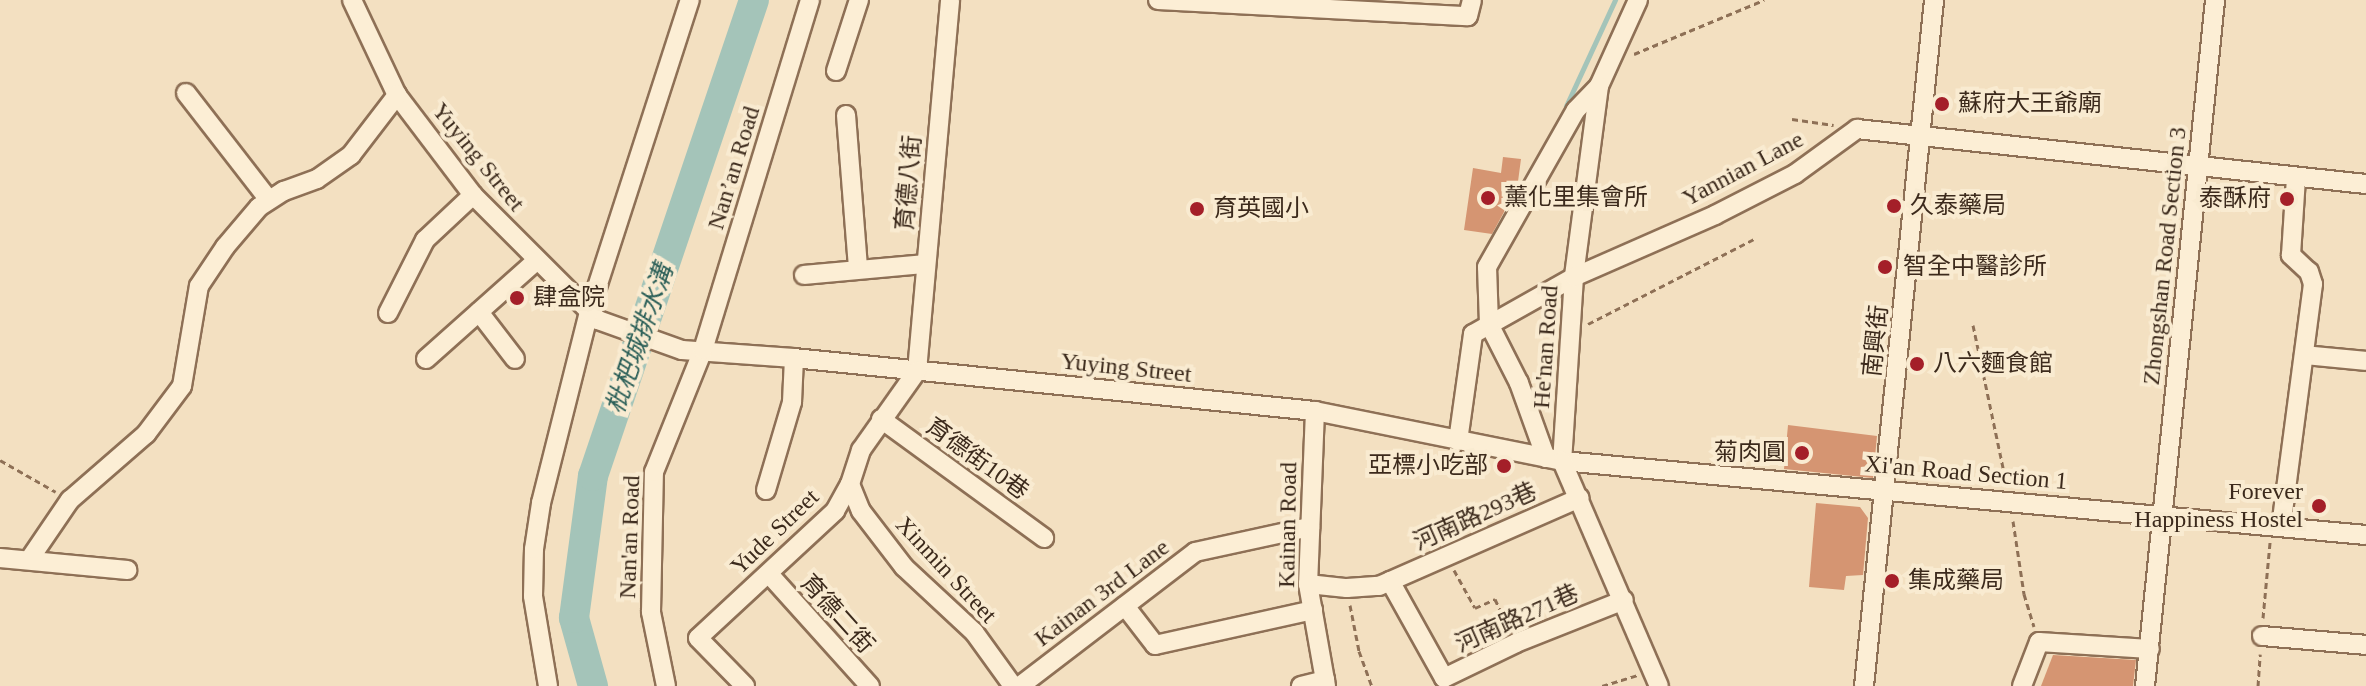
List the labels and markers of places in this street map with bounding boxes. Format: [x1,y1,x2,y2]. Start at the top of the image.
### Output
place label: 蘇府大王爺廟 [1958,90,2102,118]
marker: 蘇府大王爺廟 [1933,95,1951,113]
place label: 薰化里集會所 [1504,184,1648,212]
place label: 泰酥府 [2199,185,2271,213]
marker: 薰化里集會所 [1479,189,1497,207]
marker: 泰酥府 [2278,190,2296,208]
place label: 久泰藥局 [1910,192,2006,220]
place label: 育英國小 [1213,195,1309,223]
marker: 久泰藥局 [1885,197,1903,215]
marker: 育英國小 [1188,200,1206,218]
place label: 智全中醫診所 [1903,253,2047,281]
marker: 智全中醫診所 [1874,256,1896,278]
place label: 肆盒院 [533,284,605,312]
marker: 肆盒院 [508,289,526,307]
place label: 八六麵食館 [1933,350,2053,378]
marker: 八六麵食館 [1908,355,1926,373]
place label: 菊肉圓 [1714,439,1786,467]
marker: 菊肉圓 [1793,444,1811,462]
place label: 亞標小吃部 [1368,452,1488,480]
marker: 亞標小吃部 [1495,457,1513,475]
place label: Forever Happiness Hostel [2134,478,2303,534]
marker: Forever Happiness Hostel [2310,497,2328,515]
place label: 集成藥局 [1908,567,2004,595]
marker: 集成藥局 [1883,572,1901,590]

